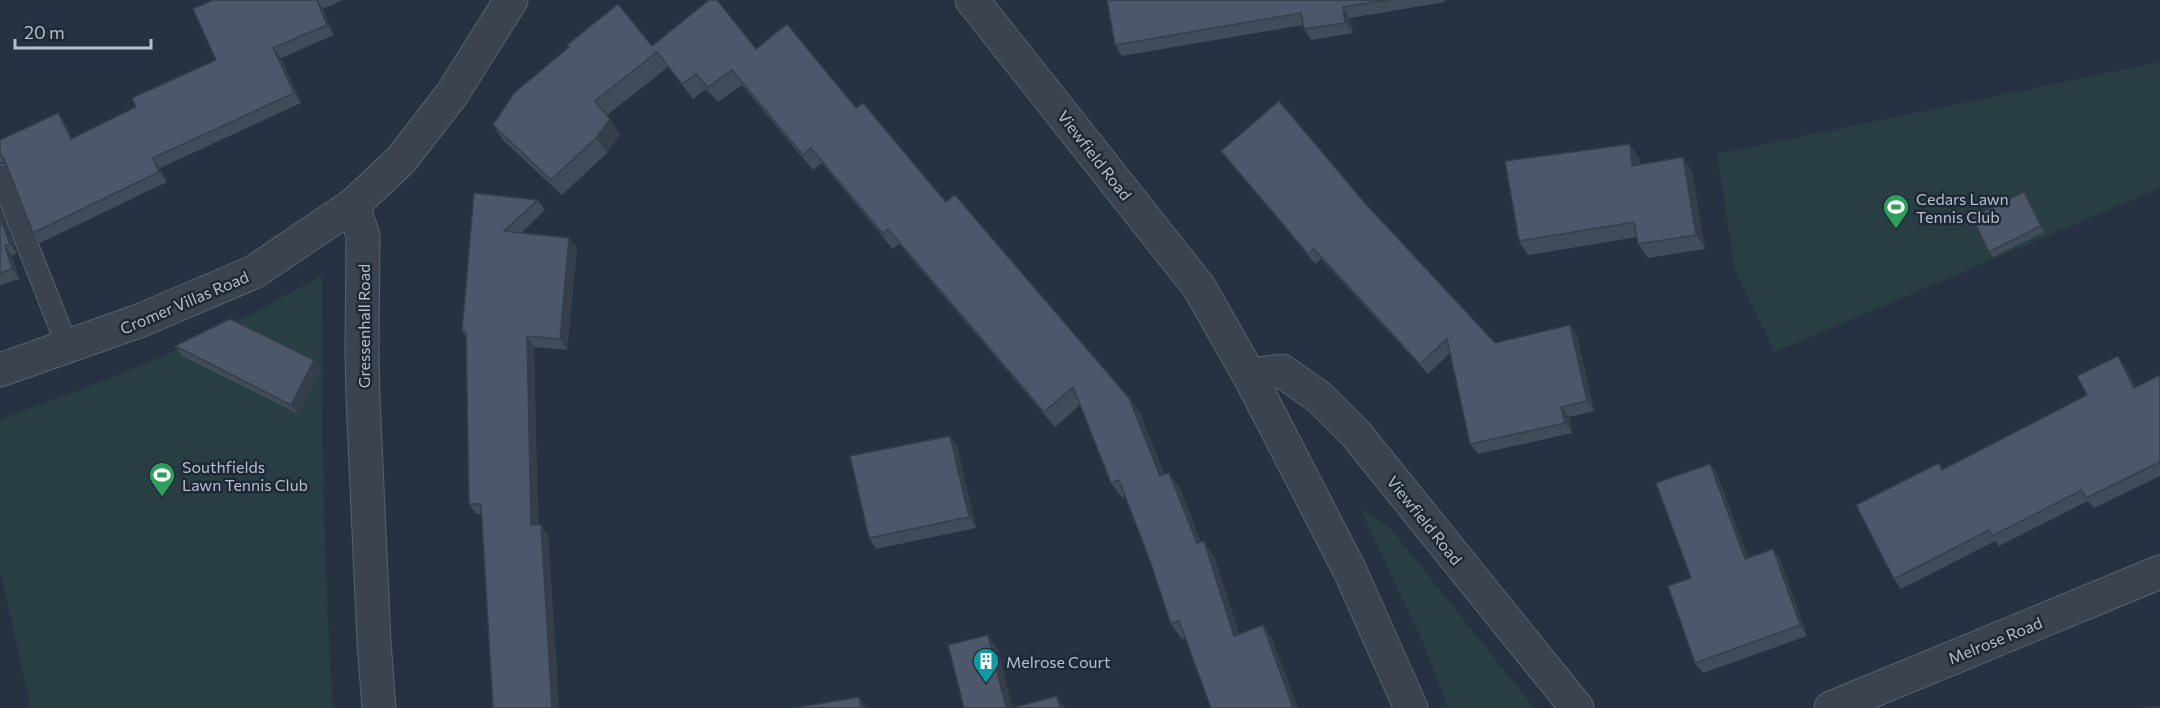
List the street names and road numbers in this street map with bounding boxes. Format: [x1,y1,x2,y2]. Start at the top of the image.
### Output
street label: Viewfield Road [1054,106,1136,204]
street label: Gressenhall Road [354,264,373,388]
street label: Cromer Villas Road [117,266,251,338]
street label: Viewfield Road [1383,472,1467,568]
street label: Melrose Road [1945,613,2045,667]

